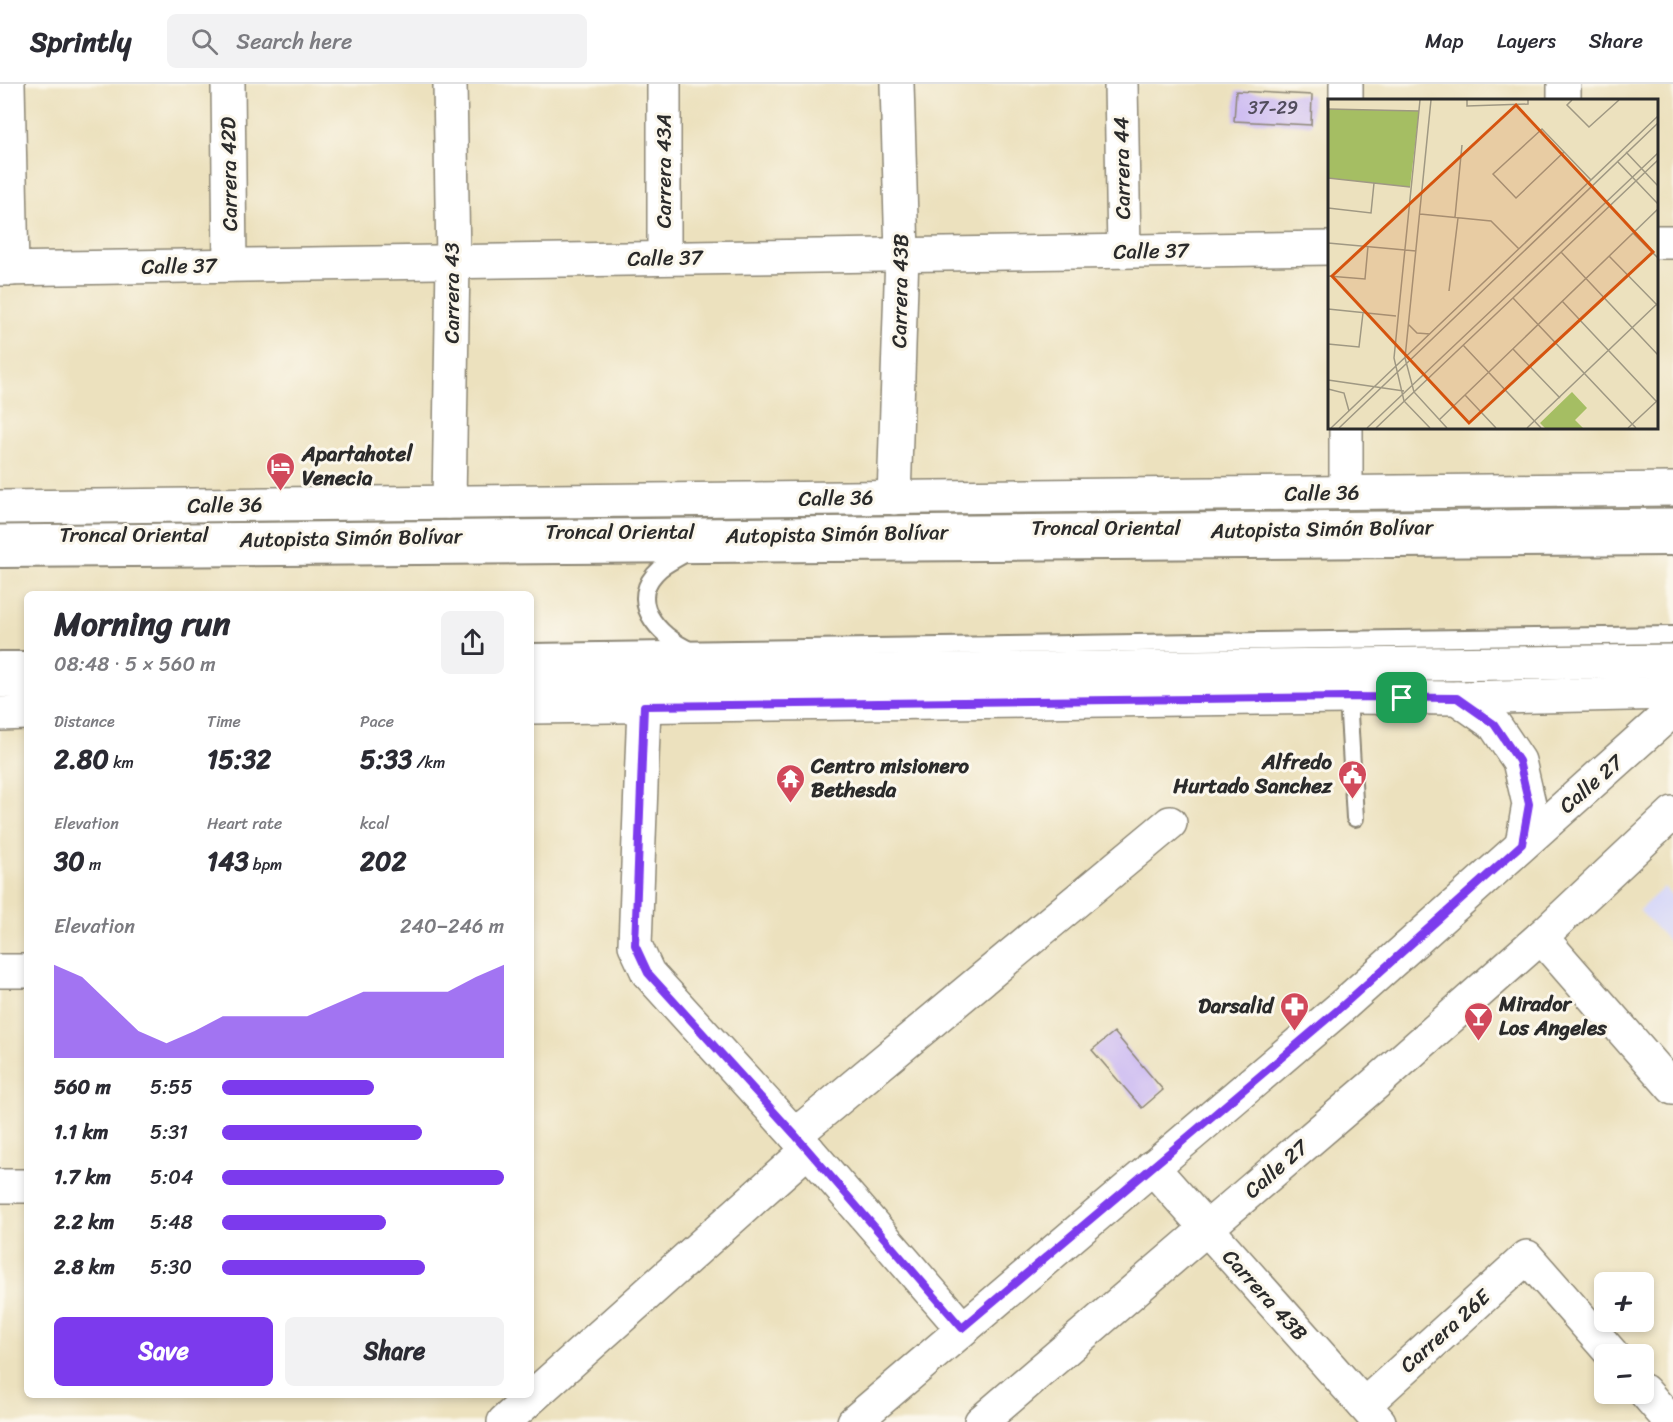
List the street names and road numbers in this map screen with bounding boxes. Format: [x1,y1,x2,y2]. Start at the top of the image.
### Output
street label: Carrera 43A [645,114,683,228]
street label: Carrera 42D [209,116,249,231]
street label: Carrera 44 [1102,116,1142,220]
street label: Calle 37 [1113,231,1191,271]
street label: Carrera 43B [880,234,920,348]
street label: Calle 37 [627,238,705,278]
street label: Carrera 43 [433,242,471,343]
street label: Calle 37 [141,246,219,286]
street label: Calle 36 [1284,473,1360,513]
street label: Calle 36 [798,478,874,518]
street label: Calle 36 [187,485,263,525]
street label: Autopista Simón Bolívar [1209,508,1435,550]
street label: Troncal Oriental [1032,509,1181,547]
street label: Troncal Oriental [546,513,695,551]
street label: Autopista Simón Bolívar [724,513,950,555]
street label: Troncal Oriental [60,516,209,554]
street label: Autopista Simón Bolívar [238,517,464,559]
street label: Calle 27 [1550,743,1634,823]
street label: Calle 27 [1235,1128,1319,1208]
street label: Carrera 43B [1213,1240,1317,1350]
street label: Carrera 26E [1391,1279,1500,1383]

